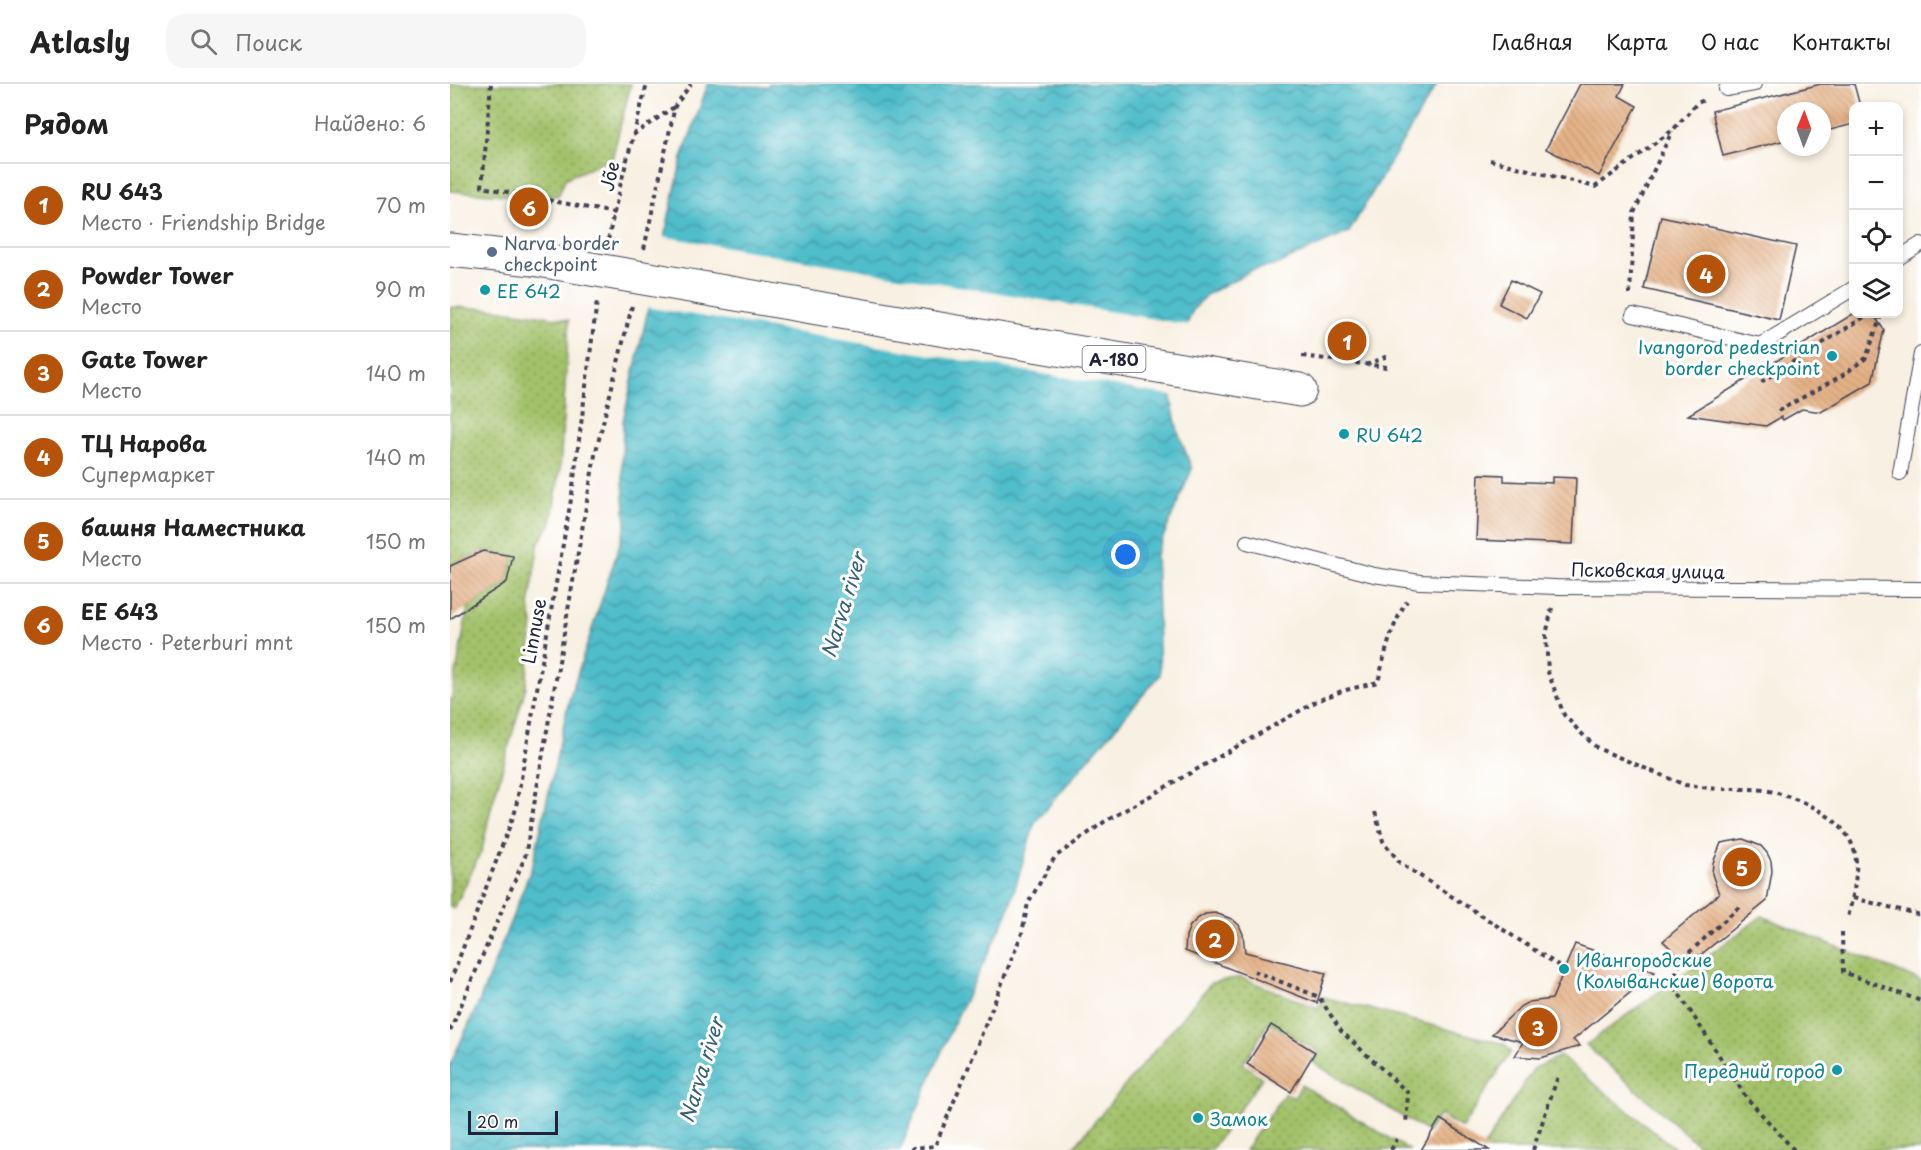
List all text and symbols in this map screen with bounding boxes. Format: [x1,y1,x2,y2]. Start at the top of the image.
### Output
search box [166,14,586,68]
text: Atlasly [30,20,130,63]
icon: search [187,25,220,58]
text: Поиск [235,25,302,58]
text: Главная [1492,25,1573,57]
text: Карта [1606,25,1668,57]
text: О нас [1701,25,1759,57]
text: Контакты [1792,25,1891,57]
north arrow [1777,102,1831,156]
map controls [1849,102,1903,318]
button: + [1849,102,1903,156]
text: Рядом [24,104,109,143]
text: Найдено: 6 [314,108,426,138]
button: − [1849,156,1903,210]
street label: Jõe [592,158,626,194]
text: RU 643 [81,174,163,207]
pin: 6 [510,184,548,230]
text: 1 [39,190,48,220]
text: 70 m [376,190,426,220]
text: Место · Friendship Bridge [81,207,326,237]
button: locate [1849,210,1903,264]
place label: Narva border checkpoint [504,229,620,277]
marker: Narva border checkpoint [485,245,499,259]
pin: 4 [1686,252,1726,297]
text: Powder Tower [81,258,234,291]
button: layers [1849,264,1903,318]
text: 2 [36,274,51,304]
text: 90 m [375,274,426,304]
place label: EE 642 [497,277,561,304]
marker: EE 642 [478,283,492,297]
text: Место [81,291,142,321]
pin: 1 [1328,318,1366,364]
place label: Ivangorod pedestrian border checkpoint [1638,333,1820,381]
text: Gate Tower [81,342,208,375]
road number: А-180 [1082,346,1146,372]
marker: Ivangorod pedestrian border checkpoint [1825,349,1839,363]
text: 3 [37,358,50,388]
text: 140 m [366,358,426,388]
text: Место [81,375,142,405]
place label: RU 642 [1356,421,1423,448]
text: ТЦ Нарова [81,426,207,459]
marker: RU 642 [1337,427,1351,441]
text: 4 [37,442,50,472]
text: 140 m [366,442,426,472]
text: Супермаркет [81,459,214,489]
text: башня Наместника [81,510,306,543]
text: 5 [37,526,50,556]
text: 150 m [366,526,426,556]
your location [1111,540,1140,569]
text: Место [81,543,142,573]
water label: Narva river [813,546,874,661]
street label: Псковская улица [1571,555,1726,585]
text: EE 643 [81,594,158,627]
street label: Linnuse [514,596,552,666]
text: 6 [36,610,51,640]
text: 150 m [366,610,426,640]
text: Место · Peterburi mnt [81,627,293,657]
pin: 5 [1722,844,1762,890]
pin: 2 [1196,916,1234,962]
place label: Ивангородские (Колыванские) ворота [1576,946,1774,994]
marker: Ивангородские (Колыванские) ворота [1557,962,1571,976]
pin: 3 [1518,1004,1558,1050]
water label: Narva river [671,1011,732,1126]
place label: Передний город [1684,1057,1825,1084]
marker: Передний город [1830,1063,1844,1077]
place label: Замок [1210,1105,1268,1132]
scale bar [468,1108,558,1136]
text: 20 m [477,1109,518,1133]
marker: Замок [1191,1111,1205,1125]

